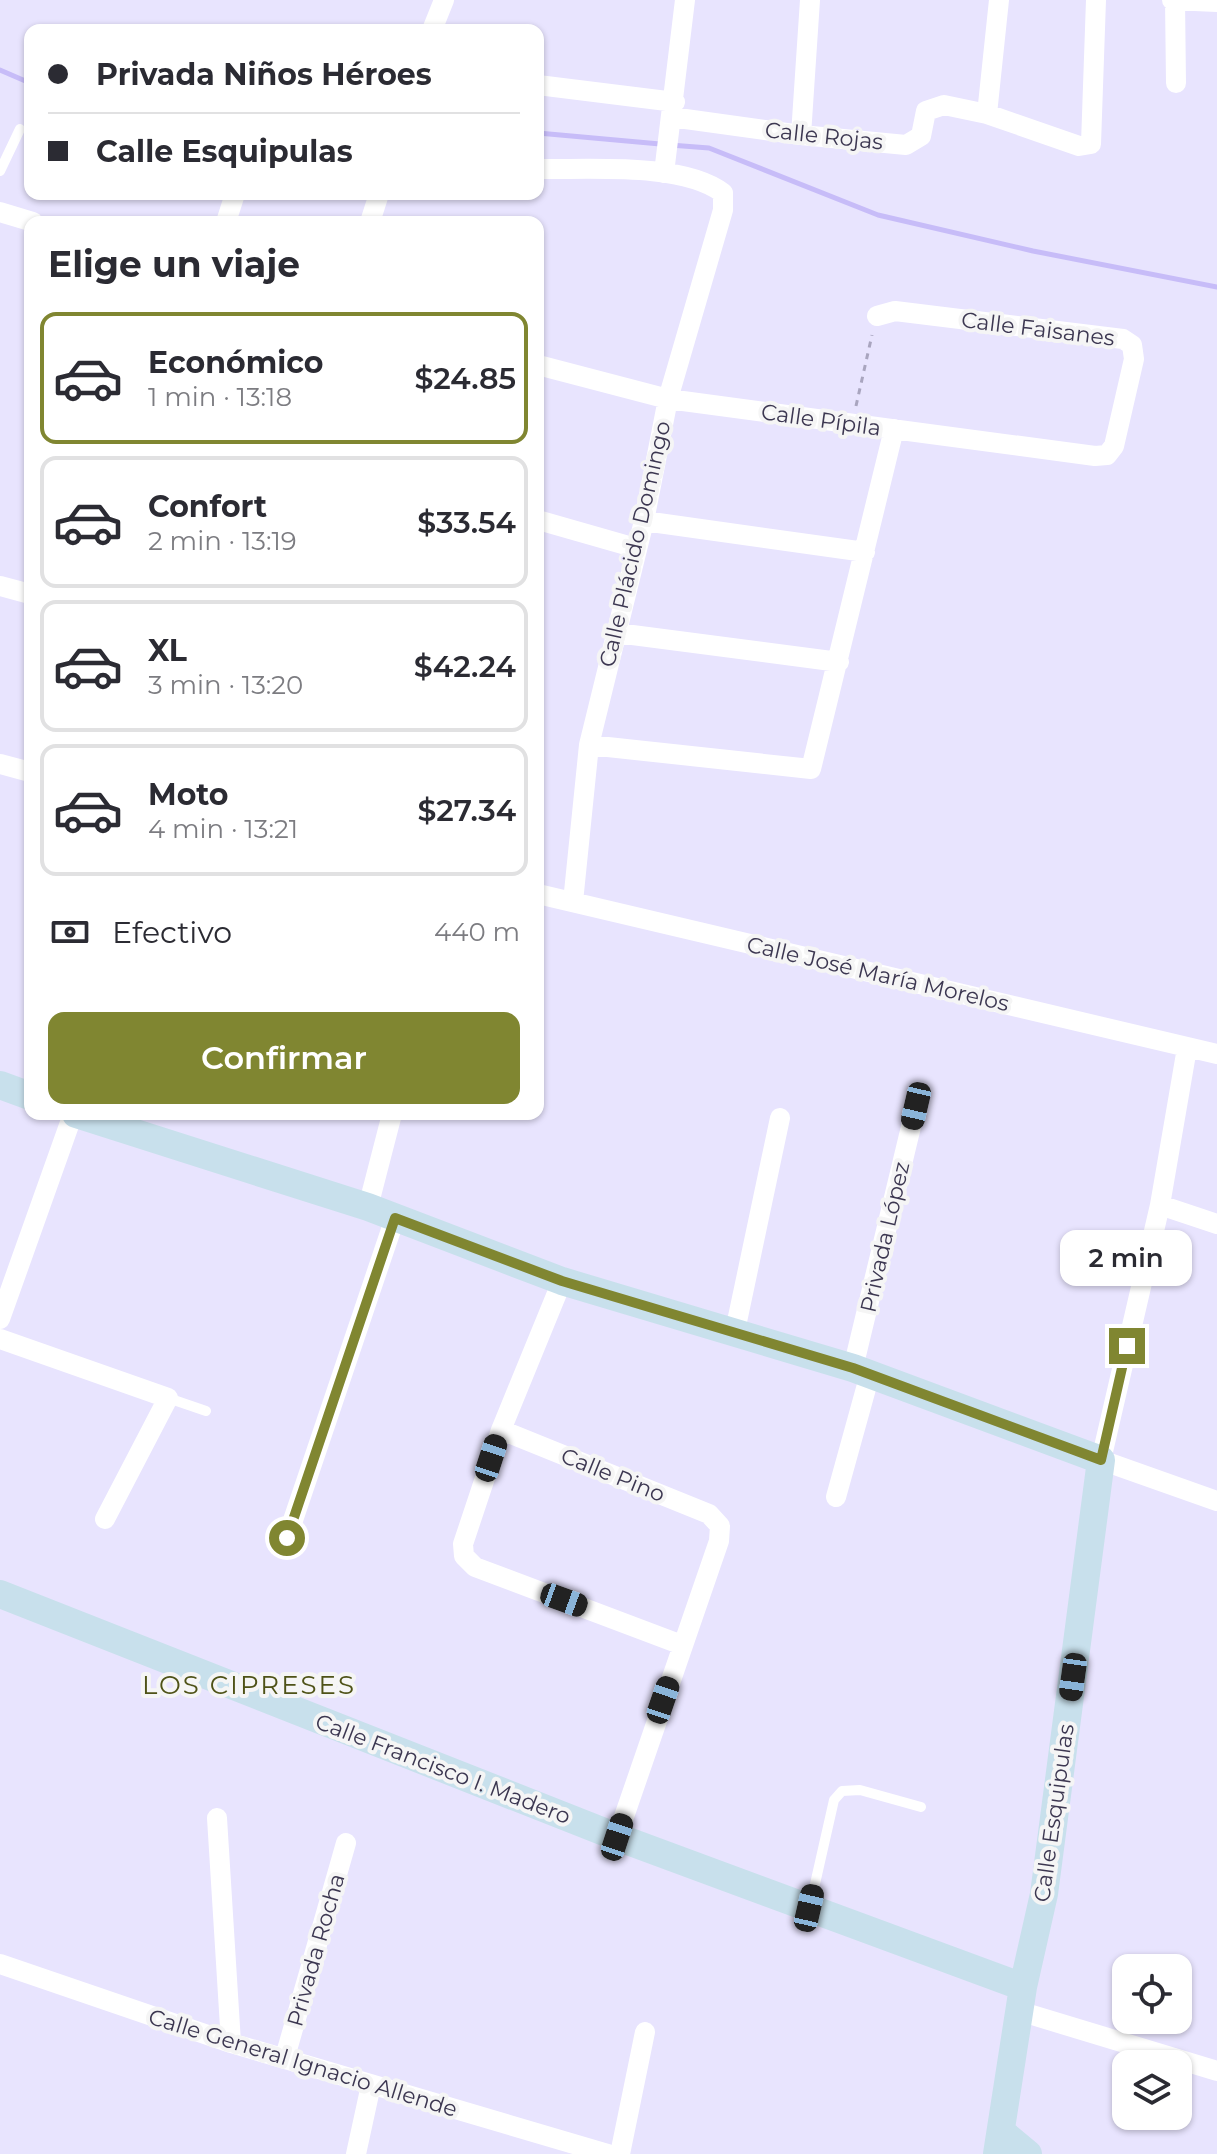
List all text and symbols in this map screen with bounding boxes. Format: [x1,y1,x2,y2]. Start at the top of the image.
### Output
text: Privada Niños Héroes [96,56,432,93]
street label: Calle Rojas [764,116,885,156]
text: Calle Esquipulas [96,133,353,170]
text: Elige un viaje [48,242,300,286]
street label: Calle Faisanes [960,306,1116,352]
icon: car [52,342,124,414]
text: Económico [148,344,323,381]
text: $24.85 [414,360,516,397]
text: 1 min · 13:18 [148,381,292,413]
street label: Calle Pípila [759,398,883,442]
street label: Calle Plácido Domingo [594,418,676,670]
icon: car [52,486,124,558]
text: Confort [148,488,267,525]
text: $33.54 [417,504,516,541]
text: 2 min · 13:19 [148,525,297,557]
icon: car [52,630,124,702]
text: XL [148,632,187,669]
text: $42.24 [414,648,516,685]
text: 3 min · 13:20 [148,669,303,701]
icon: car [52,774,124,846]
text: Moto [148,776,229,813]
text: $27.34 [417,792,516,829]
text: 4 min · 13:21 [148,813,298,845]
icon: cash [48,910,92,954]
text: Efectivo [112,914,232,951]
text: 440 m [434,916,520,948]
street label: Calle José María Morelos [744,931,1012,1017]
button: Confirmar [48,1012,520,1104]
car [899,1080,933,1132]
street label: Privada López [855,1159,915,1315]
callout: 2 min [1061,1230,1193,1286]
text: 2 min [1088,1242,1164,1274]
route end [1109,1328,1145,1364]
car [472,1431,510,1485]
street label: Calle Pino [557,1442,669,1508]
route start [269,1520,305,1556]
car [537,1581,591,1619]
car [1058,1652,1088,1702]
district label: LOS CIPRESES [142,1669,356,1701]
car [644,1673,682,1727]
street label: Calle Francisco I. Madero [312,1708,574,1830]
street label: Calle Esquipulas [1028,1722,1080,1904]
car [598,1810,636,1864]
street label: Privada Rocha [281,1870,351,2030]
car [792,1882,826,1934]
map controls [1112,1954,1192,2130]
button: locate [1112,1954,1192,2034]
street label: Calle General Ignacio Allende [145,2003,461,2123]
button: layers [1112,2050,1192,2130]

